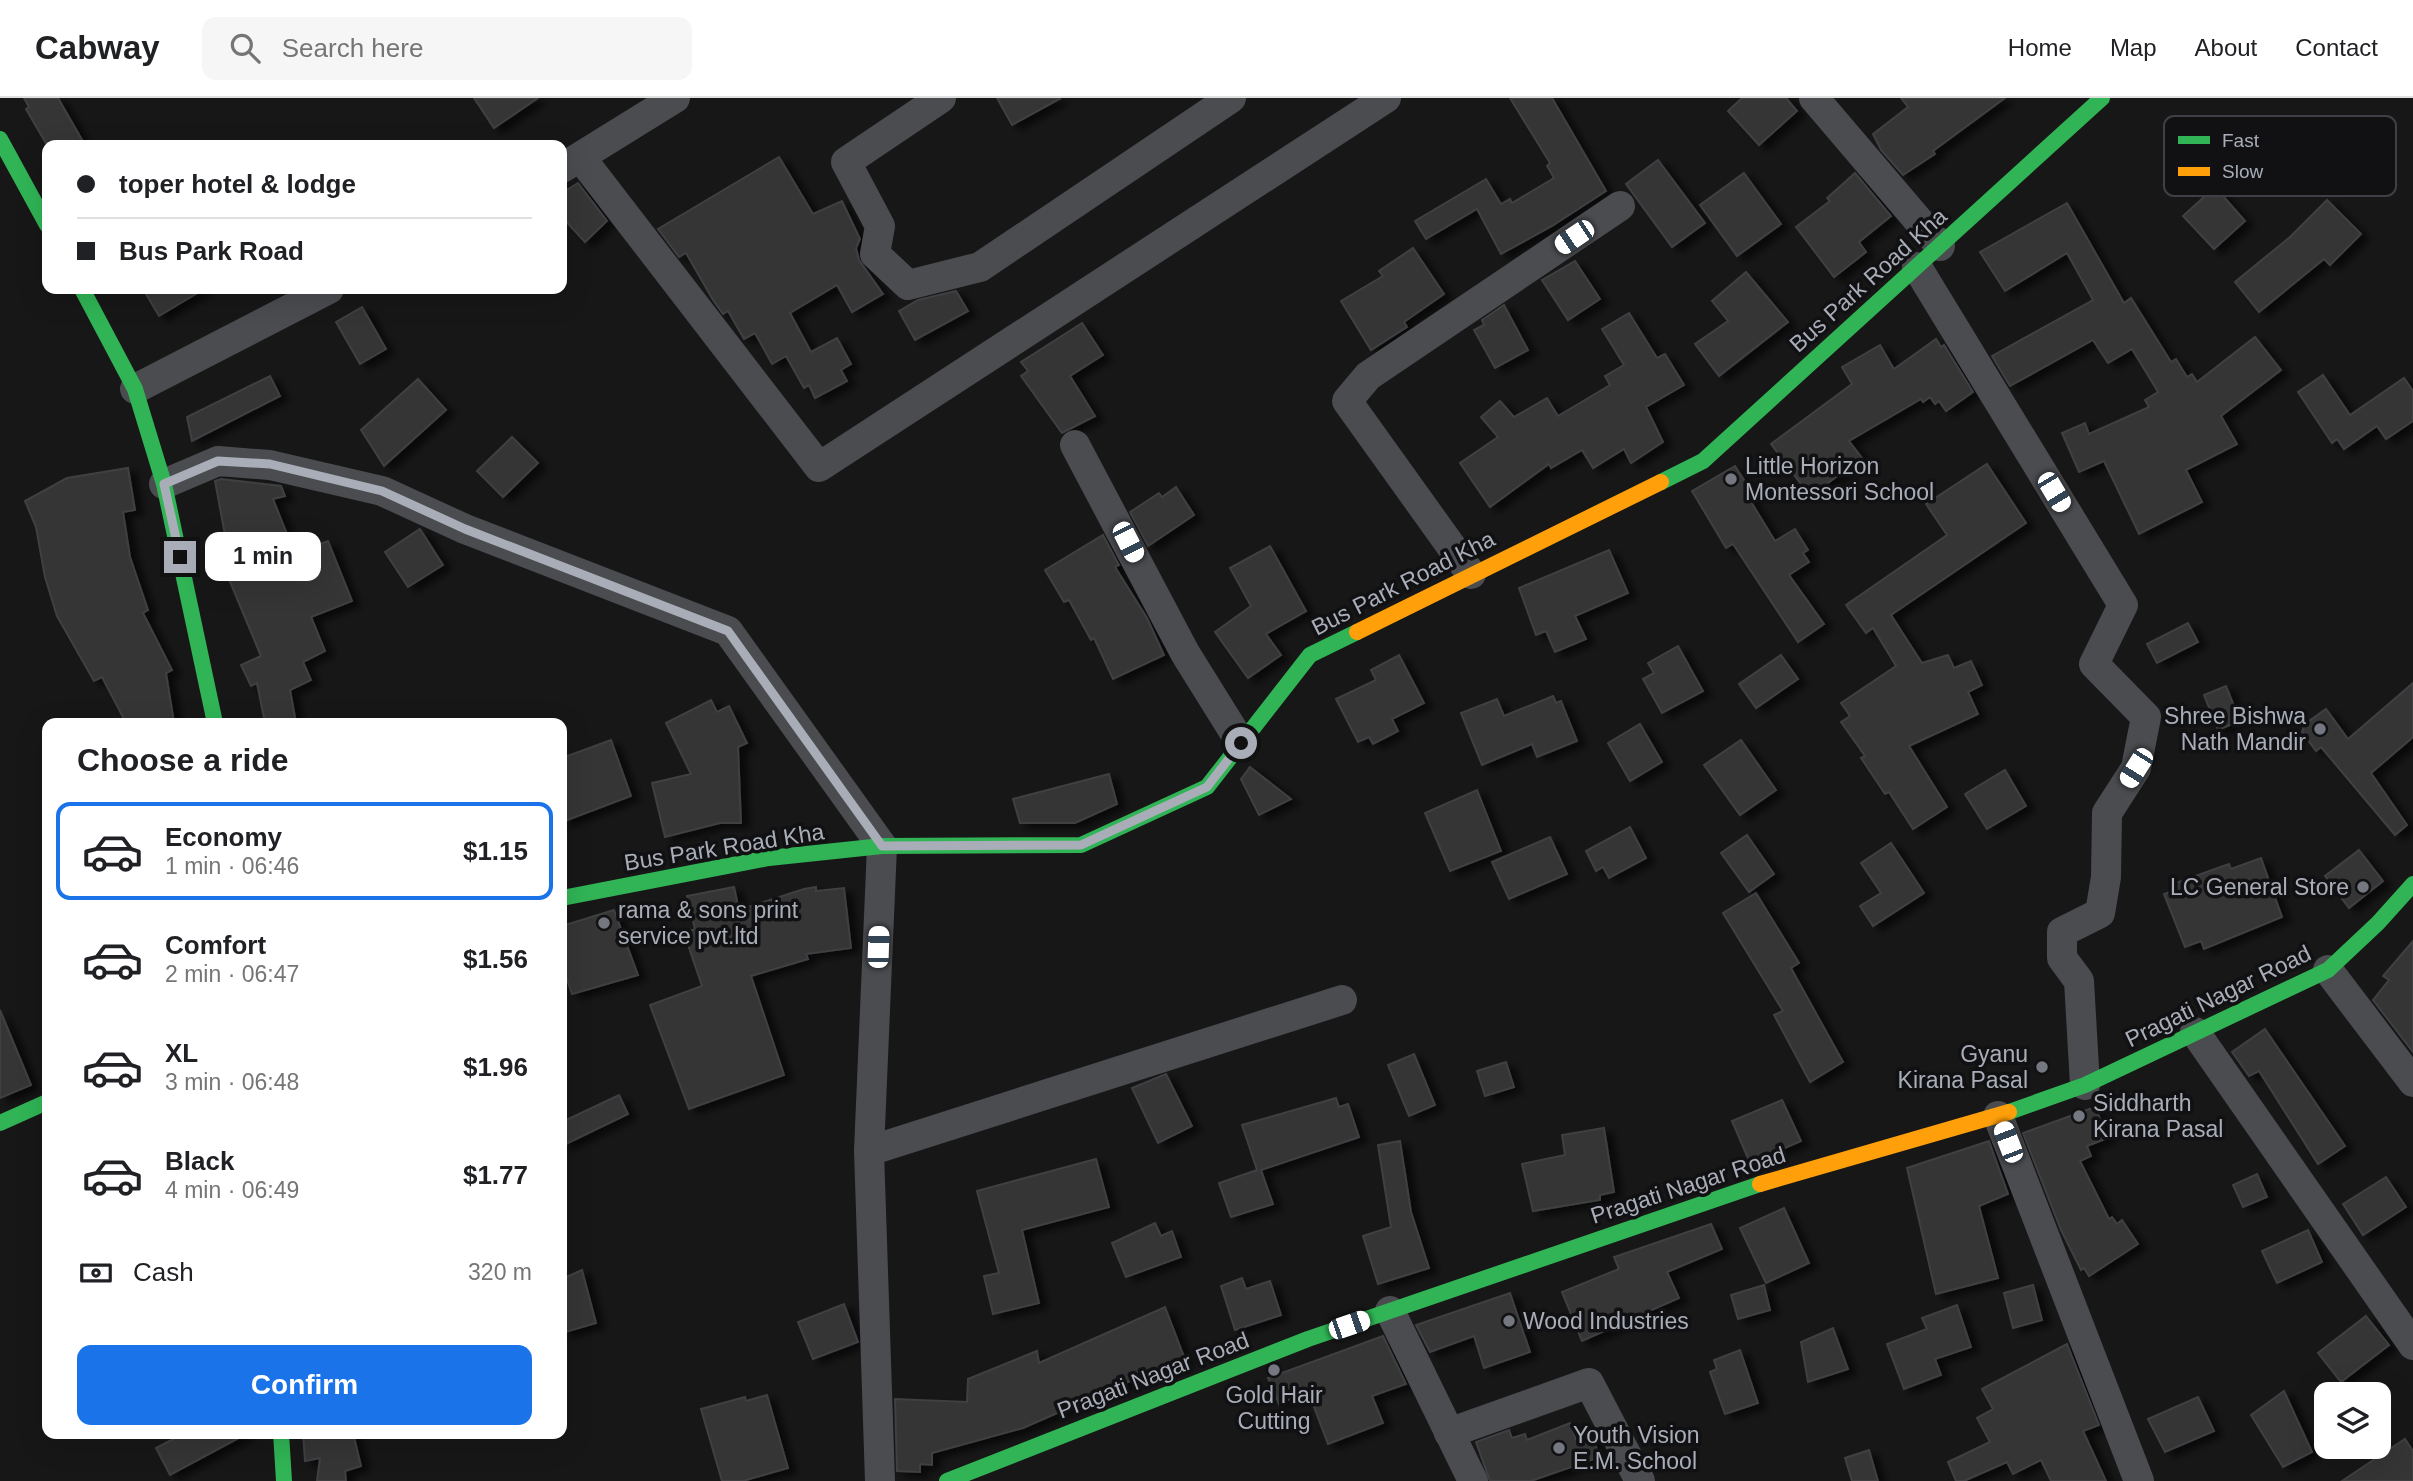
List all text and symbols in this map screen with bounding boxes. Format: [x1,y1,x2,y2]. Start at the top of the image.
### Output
search box [202,17,692,80]
text: Cabway [35,29,160,66]
icon: search [226,29,264,67]
text: Search here [282,33,423,63]
text: Home [2008,34,2072,61]
text: Map [2110,34,2157,61]
text: About [2195,34,2257,61]
text: Contact [2295,34,2378,61]
legend [2164,116,2396,196]
text: Fast [2222,130,2260,151]
text: Slow [2222,161,2263,182]
text: toper hotel & lodge [119,169,356,199]
street label: Bus Park Road Kha [1784,203,1952,357]
car [1551,217,1598,257]
text: Bus Park Road [119,236,304,266]
place label: Little Horizon Montessori School [1745,453,1934,505]
car [2035,469,2074,515]
marker: Little Horizon Montessori School [1723,471,1739,487]
car [1110,519,1147,565]
street label: Bus Park Road Kha [1307,525,1499,640]
callout: 1 min [204,532,320,582]
route end [164,541,196,573]
text: 1 min [233,543,293,569]
place label: Shree Bishwa Nath Mandir [2164,703,2306,755]
marker: Shree Bishwa Nath Mandir [2312,721,2328,737]
route start [1225,727,1257,759]
text: Choose a ride [77,742,289,778]
car [2116,745,2157,791]
street label: Bus Park Road Kha [622,818,826,876]
icon: car [81,820,144,883]
text: Economy [165,822,282,852]
text: $1.15 [463,836,528,866]
text: 1 min · 06:46 [165,853,299,879]
place label: LC General Store [2170,874,2349,900]
marker: LC General Store [2355,879,2371,895]
place label: rama & sons print service pvt.ltd [618,897,799,949]
marker: rama & sons print service pvt.ltd [596,915,612,931]
car [867,926,890,968]
icon: car [81,928,144,991]
text: Comfort [165,930,266,960]
street label: Pragati Nagar Road [2121,940,2315,1052]
text: $1.56 [463,944,528,974]
text: 2 min · 06:47 [165,961,299,987]
icon: car [81,1036,144,1099]
text: XL [165,1038,198,1068]
place label: Gyanu Kirana Pasal [1898,1041,2028,1093]
text: $1.96 [463,1052,528,1082]
marker: Gyanu Kirana Pasal [2034,1059,2050,1075]
text: 3 min · 06:48 [165,1069,299,1095]
place label: Siddharth Kirana Pasal [2093,1090,2223,1142]
marker: Siddharth Kirana Pasal [2071,1108,2087,1124]
car [1991,1119,2026,1165]
street label: Pragati Nagar Road [1587,1141,1789,1229]
icon: car [81,1144,144,1207]
text: Black [165,1146,234,1176]
text: $1.77 [463,1160,528,1190]
text: 4 min · 06:49 [165,1177,299,1203]
icon: cash [77,1254,115,1292]
text: Cash [133,1257,194,1287]
text: 320 m [468,1259,532,1285]
car [1326,1308,1373,1342]
place label: Wood Industries [1523,1308,1689,1334]
marker: Wood Industries [1501,1313,1517,1329]
street label: Pragati Nagar Road [1053,1326,1253,1424]
button: Confirm [77,1345,532,1425]
marker: Gold Hair Cutting [1266,1362,1282,1378]
place label: Gold Hair Cutting [1225,1382,1323,1434]
map controls [2314,1382,2391,1459]
button: layers [2314,1382,2391,1459]
place label: Youth Vision E.M. School [1573,1422,1700,1474]
marker: Youth Vision E.M. School [1551,1440,1567,1456]

